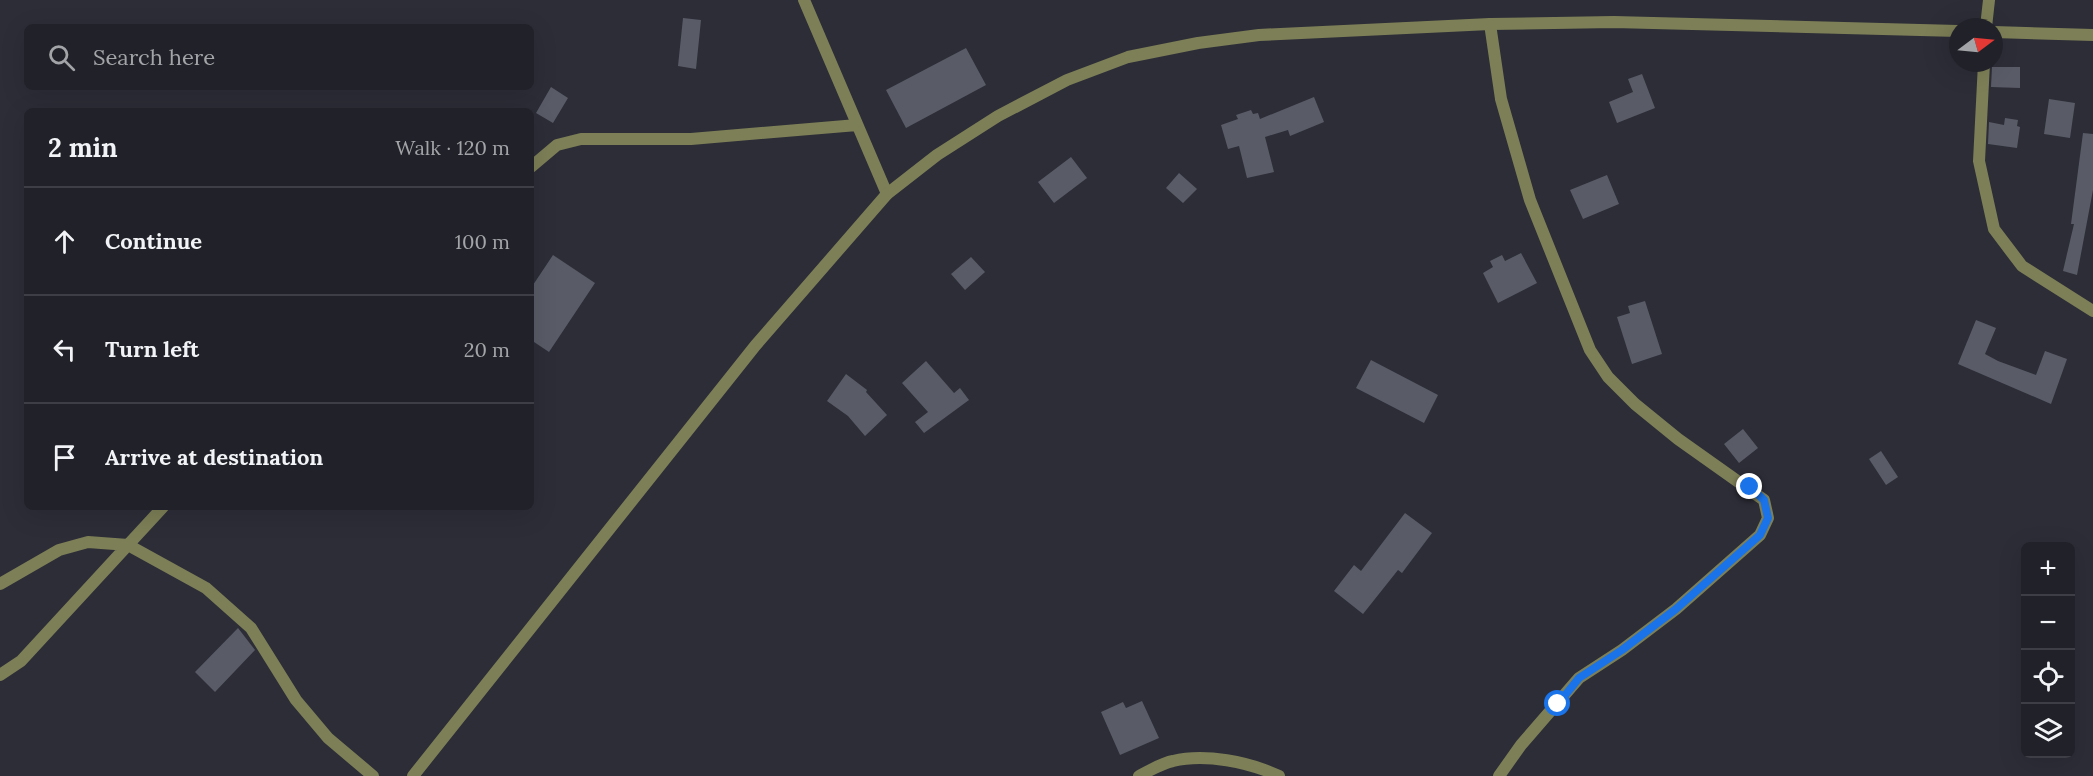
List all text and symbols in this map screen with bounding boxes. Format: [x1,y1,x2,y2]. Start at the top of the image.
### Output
north arrow [1949,18,2003,72]
search box [24,24,534,90]
icon: search [45,41,78,74]
text: Search here [93,43,215,71]
text: 2 min [48,131,118,164]
text: Walk · 120 m [395,135,510,160]
icon: ahead [48,225,81,258]
text: Continue [105,227,202,255]
text: 100 m [455,229,510,254]
icon: left [48,333,81,366]
text: Turn left [105,335,199,363]
text: 20 m [464,337,510,362]
icon: arrive [48,441,81,474]
text: Arrive at destination [105,443,323,471]
route end [1736,473,1762,499]
map controls [2021,542,2075,758]
button: + [2021,542,2075,596]
button: − [2021,596,2075,650]
button: locate [2021,650,2075,704]
route start [1544,690,1570,716]
button: layers [2021,704,2075,758]

